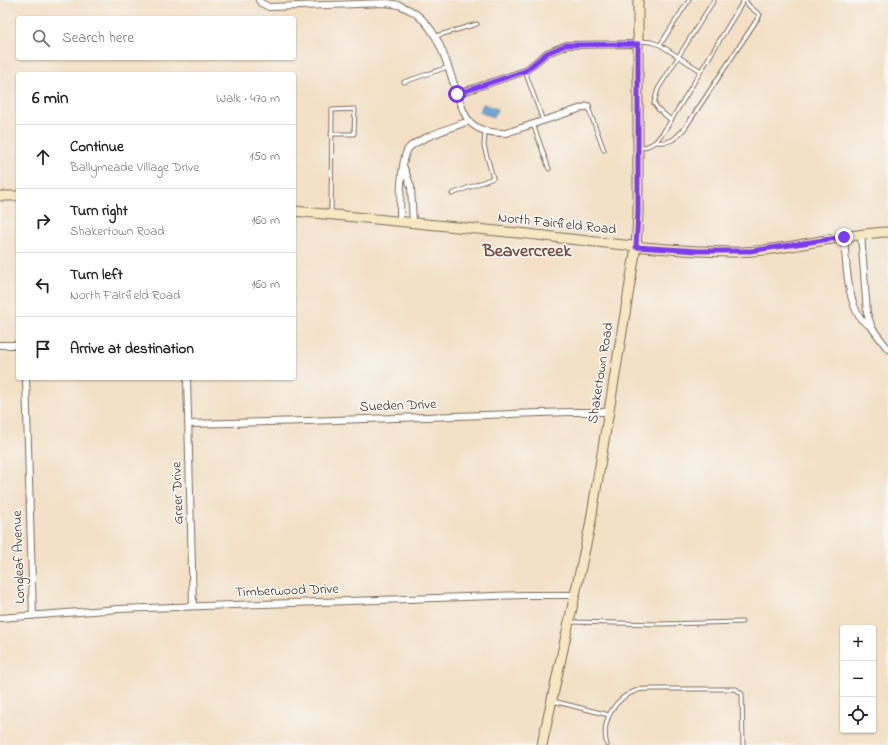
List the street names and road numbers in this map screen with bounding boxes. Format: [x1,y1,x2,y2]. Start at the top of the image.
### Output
street label: North Fairfield Road [497,207,617,241]
street label: Shakertown Road [583,321,619,425]
street label: Sueden Drive [359,394,438,418]
street label: Greer Drive [166,461,190,525]
street label: Longleaf Avenue [7,509,32,604]
street label: Timberwood Drive [235,579,340,603]

